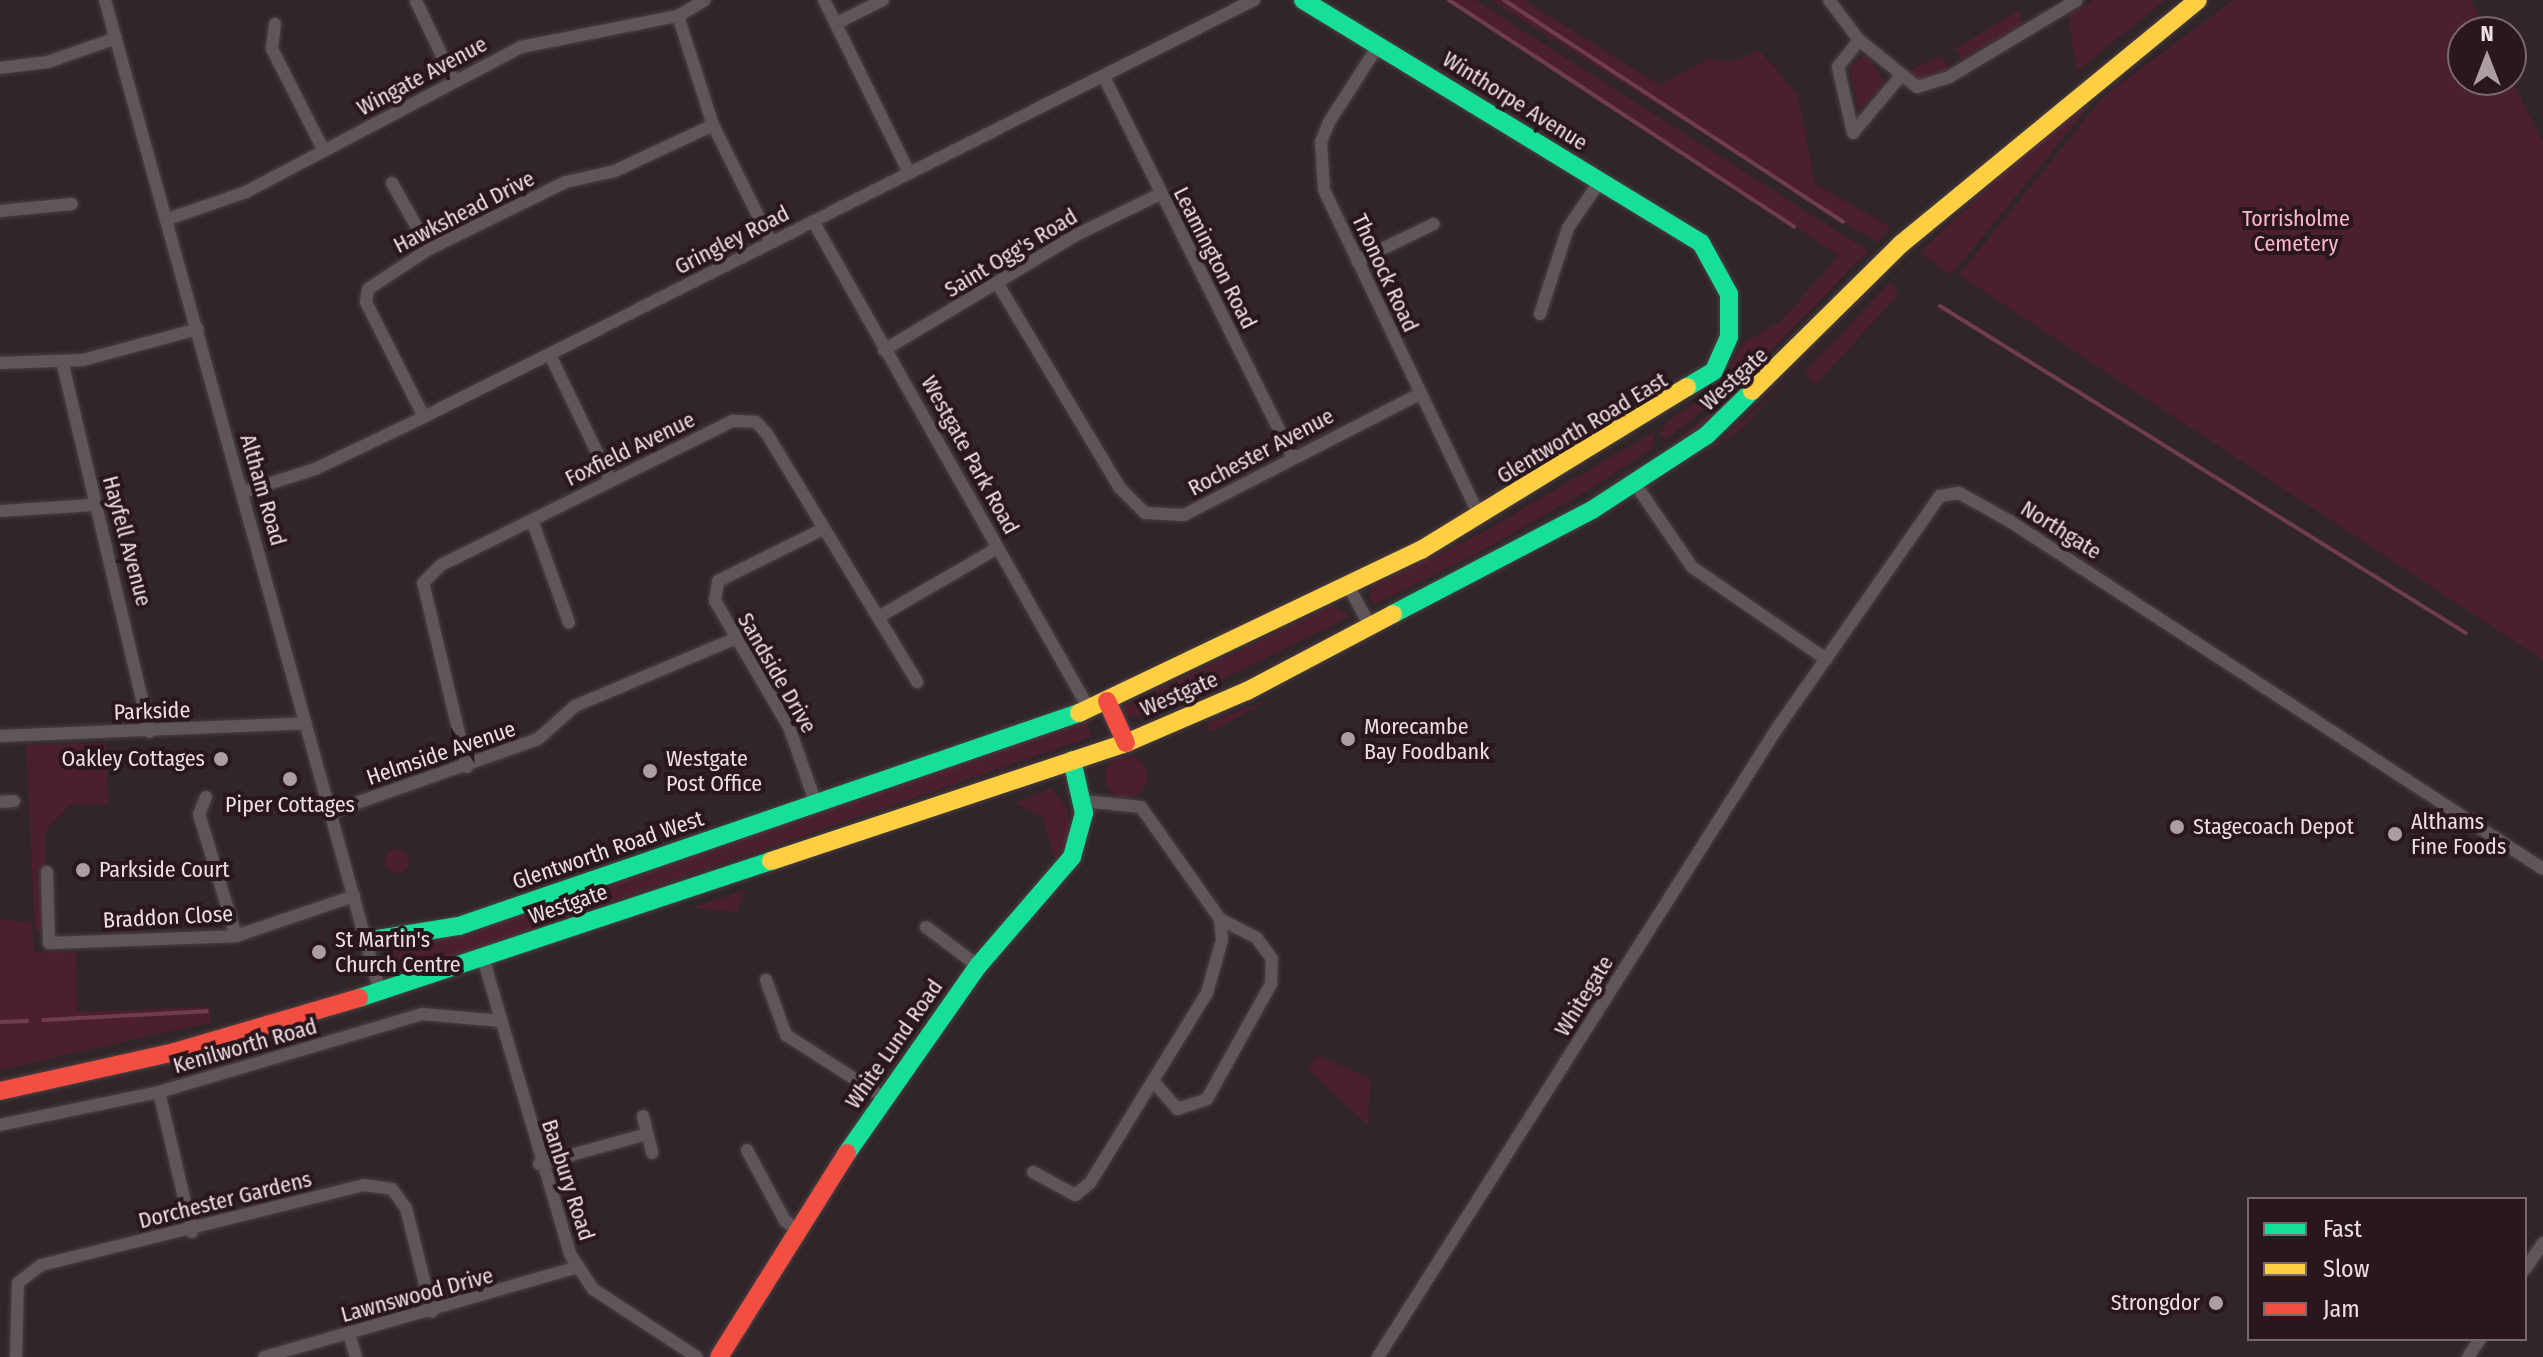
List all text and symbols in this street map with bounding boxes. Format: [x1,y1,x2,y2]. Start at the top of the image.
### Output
north arrow [2447,16,2527,96]
text: N [2480,20,2494,47]
street label: Wingate Avenue [353,31,491,121]
street label: Winthorpe Avenue [1438,46,1592,156]
street label: Hawkshead Drive [389,165,539,259]
street label: Leamington Road [1168,183,1262,333]
street label: Gringley Road [670,200,794,280]
street label: Saint Ogg's Road [940,203,1082,303]
park label: Torrisholme Cemetery [2242,205,2350,256]
street label: Thonock Road [1346,210,1424,336]
street label: Westgate [1695,342,1773,416]
street label: Glentworth Road East [1492,367,1672,489]
street label: Westgate Park Road [916,371,1024,539]
street label: Rochester Avenue [1184,403,1338,501]
street label: Foxfield Avenue [561,406,699,492]
street label: Altham Road [235,431,291,549]
street label: Hayfell Avenue [97,473,157,609]
street label: Northgate [2016,495,2106,565]
street label: Sandside Drive [732,608,822,738]
street label: Westgate [1136,666,1222,722]
street label: Parkside [113,696,191,726]
place label: Morecambe Bay Foodbank [1364,713,1489,764]
street label: Helmside Avenue [363,715,519,791]
marker: Morecambe Bay Foodbank [1339,730,1357,748]
place label: Westgate Post Office [666,745,762,796]
place label: Oakley Cottages [62,746,205,772]
marker: Oakley Cottages [212,750,230,768]
marker: Westgate Post Office [641,762,659,780]
marker: Piper Cottages [281,770,299,788]
place label: Piper Cottages [225,792,355,818]
street label: Glentworth Road West [509,805,707,895]
place label: Althams Fine Foods [2411,808,2506,860]
place label: Stagecoach Depot [2193,814,2354,840]
marker: Stagecoach Depot [2168,818,2186,836]
marker: Althams Fine Foods [2386,825,2404,843]
place label: Parkside Court [99,857,229,883]
marker: Parkside Court [74,861,92,879]
street label: Westgate [525,878,611,930]
street label: Braddon Close [102,900,234,934]
place label: St Martin's Church Centre [335,926,461,978]
marker: St Martin's Church Centre [310,943,328,961]
street label: Whitegate [1549,951,1619,1041]
street label: White Lund Road [840,974,948,1114]
street label: Kenilworth Road [170,1013,320,1079]
street label: Banbury Road [536,1116,600,1244]
street label: Dorchester Gardens [136,1166,314,1234]
legend [2247,1197,2527,1341]
text: Fast [2323,1215,2362,1243]
text: Slow [2323,1255,2369,1283]
street label: Lawnswood Drive [338,1262,496,1328]
place label: Strongdor [2111,1290,2200,1316]
marker: Strongdor [2207,1294,2225,1312]
text: Jam [2323,1295,2360,1323]

